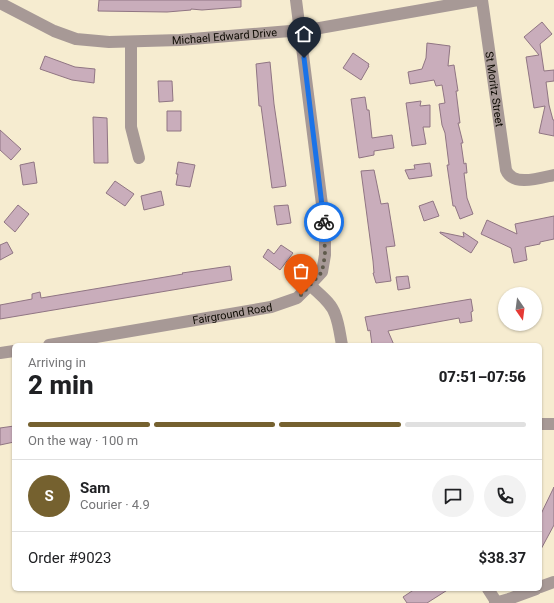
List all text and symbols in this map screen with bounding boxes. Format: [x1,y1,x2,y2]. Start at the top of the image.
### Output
pin [287,17,321,58]
icon: home [293,23,315,45]
street label: Michael Edward Drive [172,26,278,47]
street label: St Moritz Street [482,51,506,128]
courier [304,202,344,242]
icon: bike [313,211,335,233]
pin [284,254,318,295]
icon: bag [290,260,312,282]
north arrow [498,287,542,331]
map controls [498,287,542,331]
street label: Fairground Road [192,301,273,327]
text: Arriving in [28,355,86,370]
text: 07:51–07:56 [439,368,526,386]
text: 2 min [28,370,94,400]
text: On the way · 100 m [28,433,138,448]
button: chat [432,475,474,517]
button: phone [484,475,526,517]
text: Sam [80,479,110,497]
text: S [44,487,54,505]
text: Courier · 4.9 [80,497,150,512]
text: Order #9023 [28,549,111,567]
text: $38.37 [479,549,526,567]

